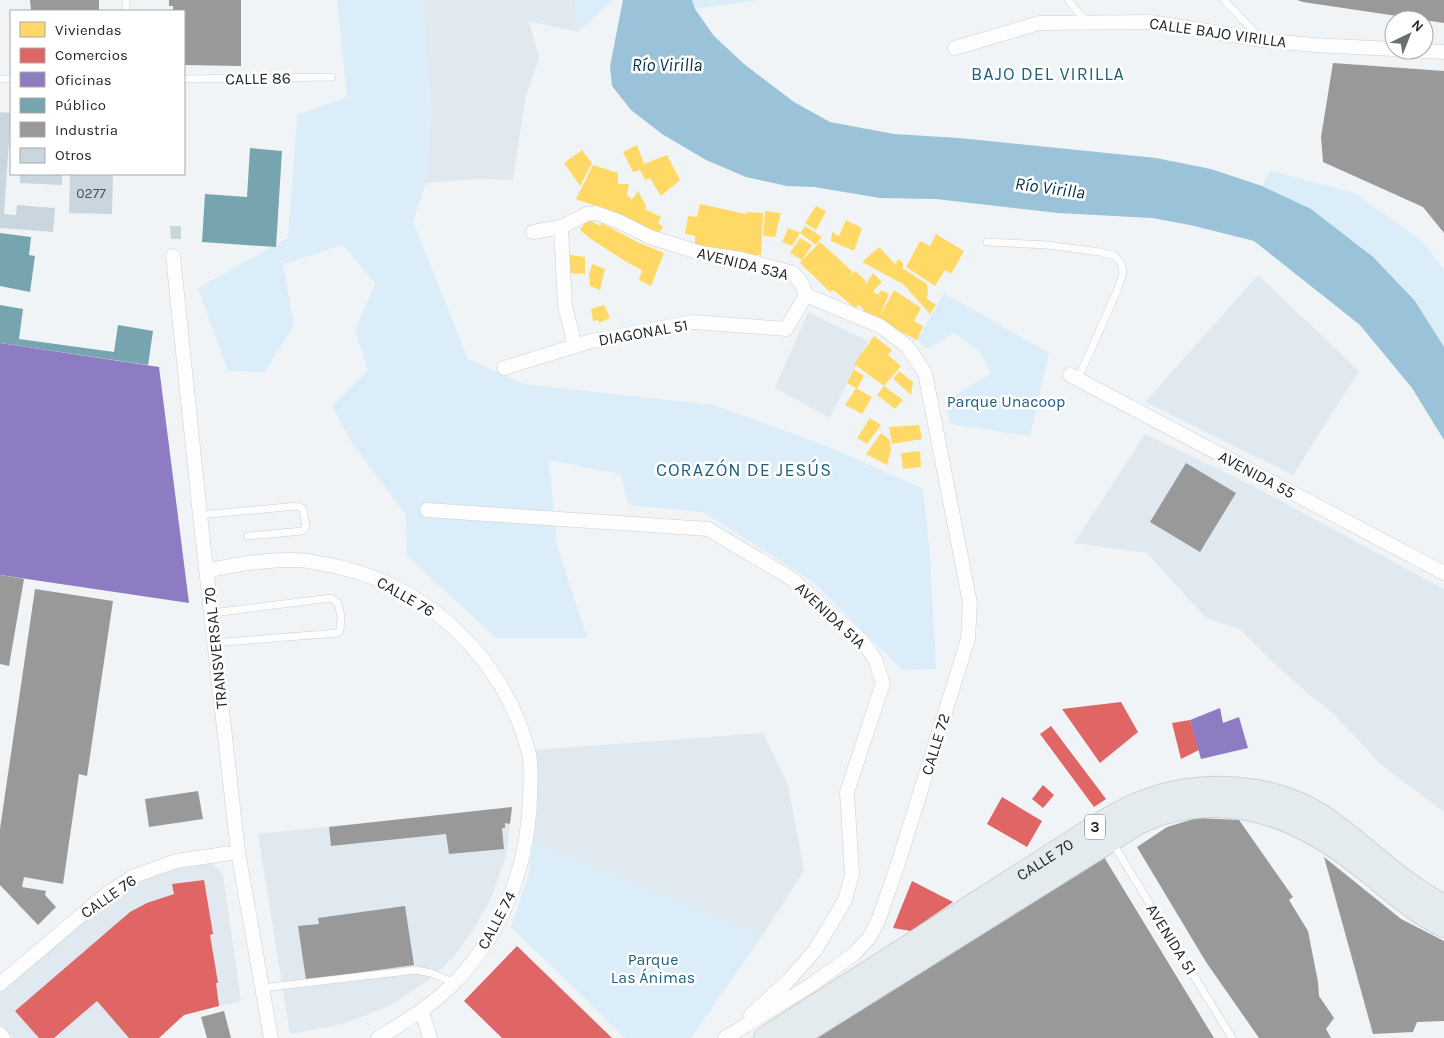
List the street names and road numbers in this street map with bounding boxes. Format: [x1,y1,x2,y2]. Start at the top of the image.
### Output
street label: CALLE BAJO VIRILLA [1148,13,1288,52]
street label: CALLE 86 [225,68,291,89]
street label: AVENIDA 53A [695,243,790,284]
street label: DIAGONAL 51 [597,315,689,350]
street label: AVENIDA 55 [1215,446,1298,502]
street label: CALLE 76 [374,572,438,621]
street label: AVENIDA 51A [792,578,870,653]
street label: TRANSVERSAL 70 [200,586,231,710]
street label: CALLE 72 [917,711,954,777]
road number: 3 [1085,814,1105,840]
street label: CALLE 70 [1013,834,1077,885]
street label: CALLE 76 [77,870,140,922]
street label: CALLE 74 [473,888,520,953]
street label: AVENIDA 51 [1142,900,1201,978]

